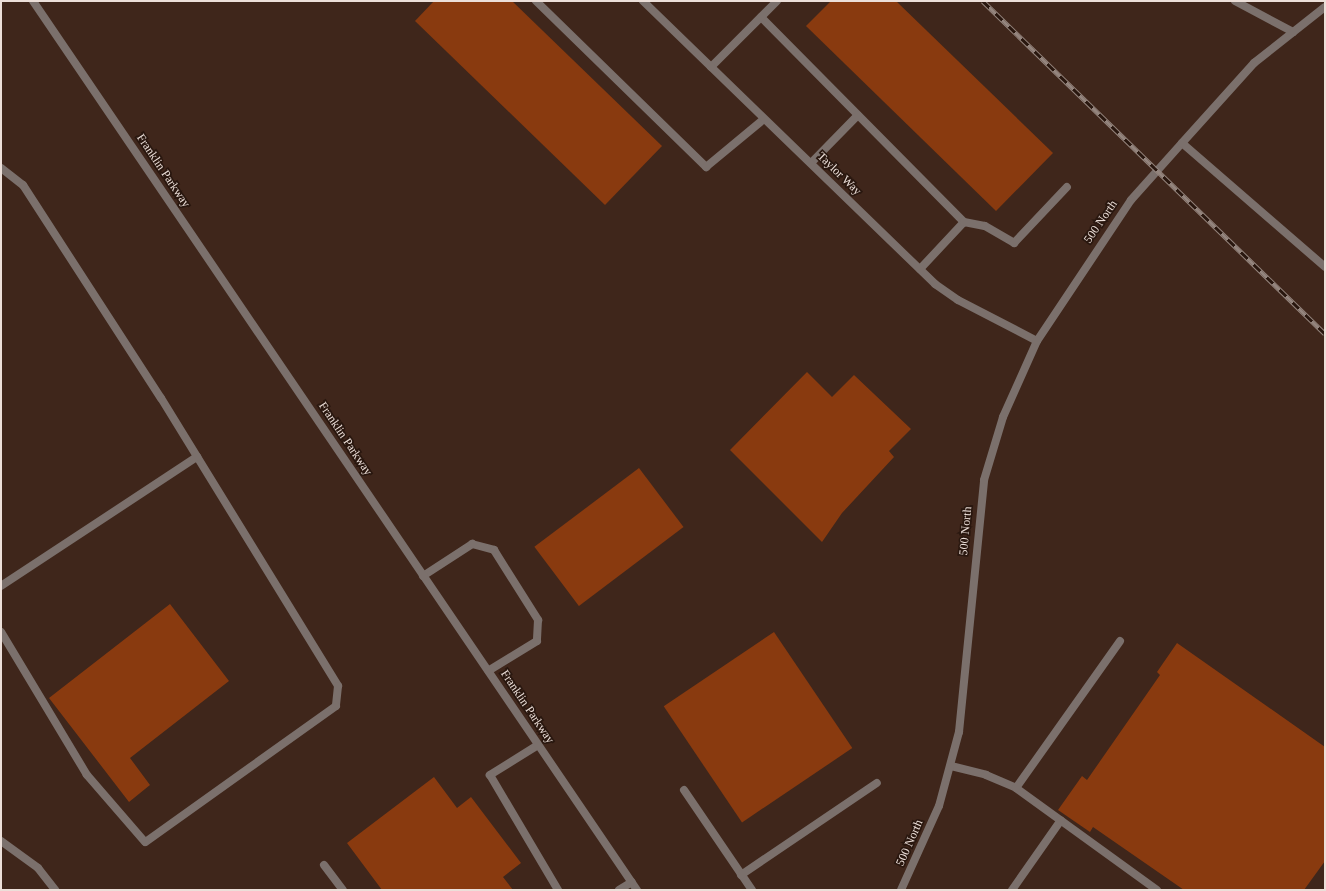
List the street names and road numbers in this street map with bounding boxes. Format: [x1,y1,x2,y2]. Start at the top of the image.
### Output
street label: Franklin Parkway [133,131,193,211]
street label: Taylor Way [814,149,864,199]
street label: 500 North [1081,198,1121,246]
street label: Franklin Parkway [315,399,375,479]
street label: 500 North [957,506,975,556]
street label: Franklin Parkway [497,667,557,747]
street label: 500 North [893,818,927,868]

